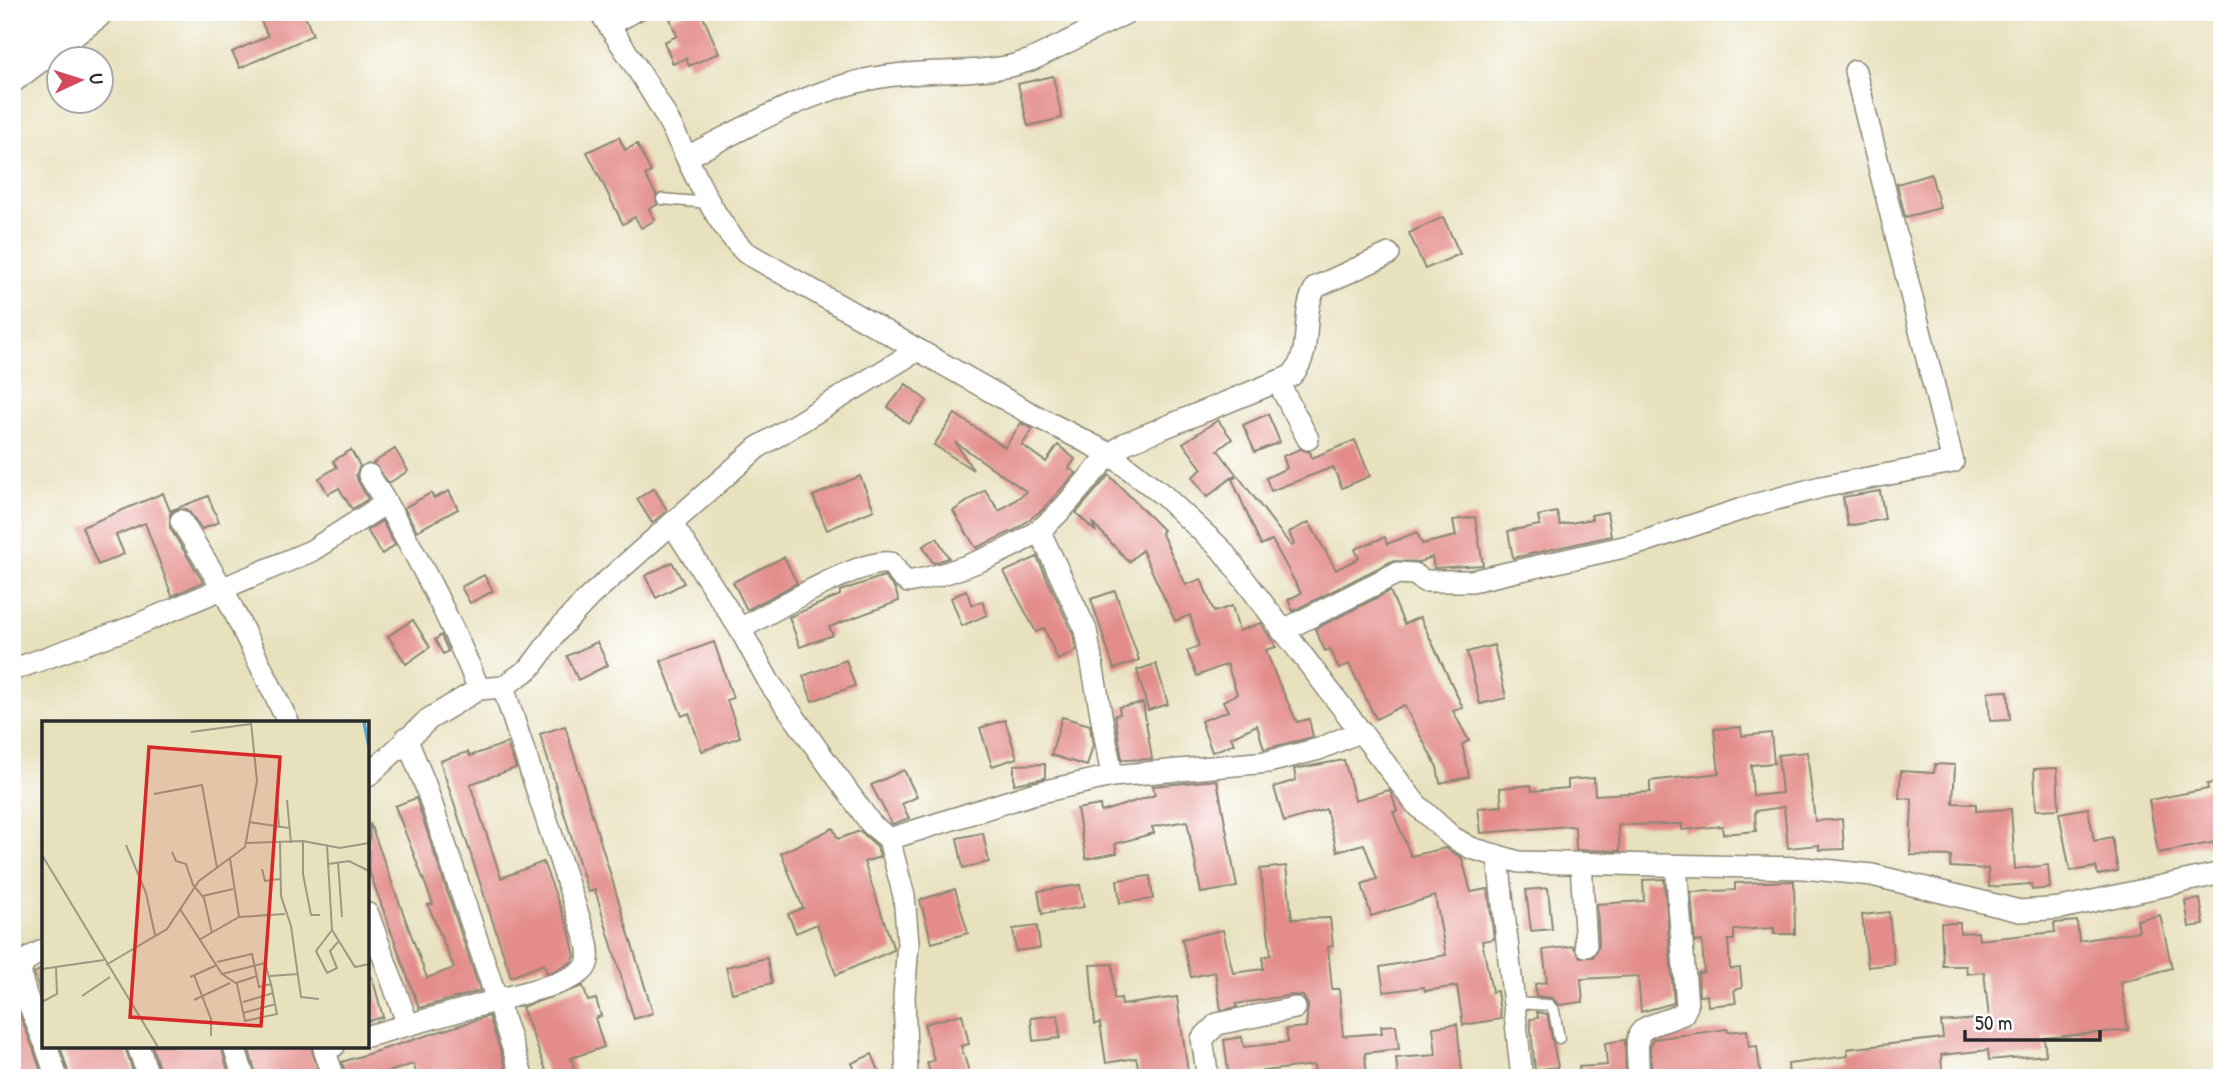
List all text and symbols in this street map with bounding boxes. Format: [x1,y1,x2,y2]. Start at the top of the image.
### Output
north arrow [46,46,116,116]
text: U [84,73,110,85]
inset map [42,721,369,1048]
scale bar [1965,999,2099,1043]
text: 50 m [1975,1008,2012,1037]

